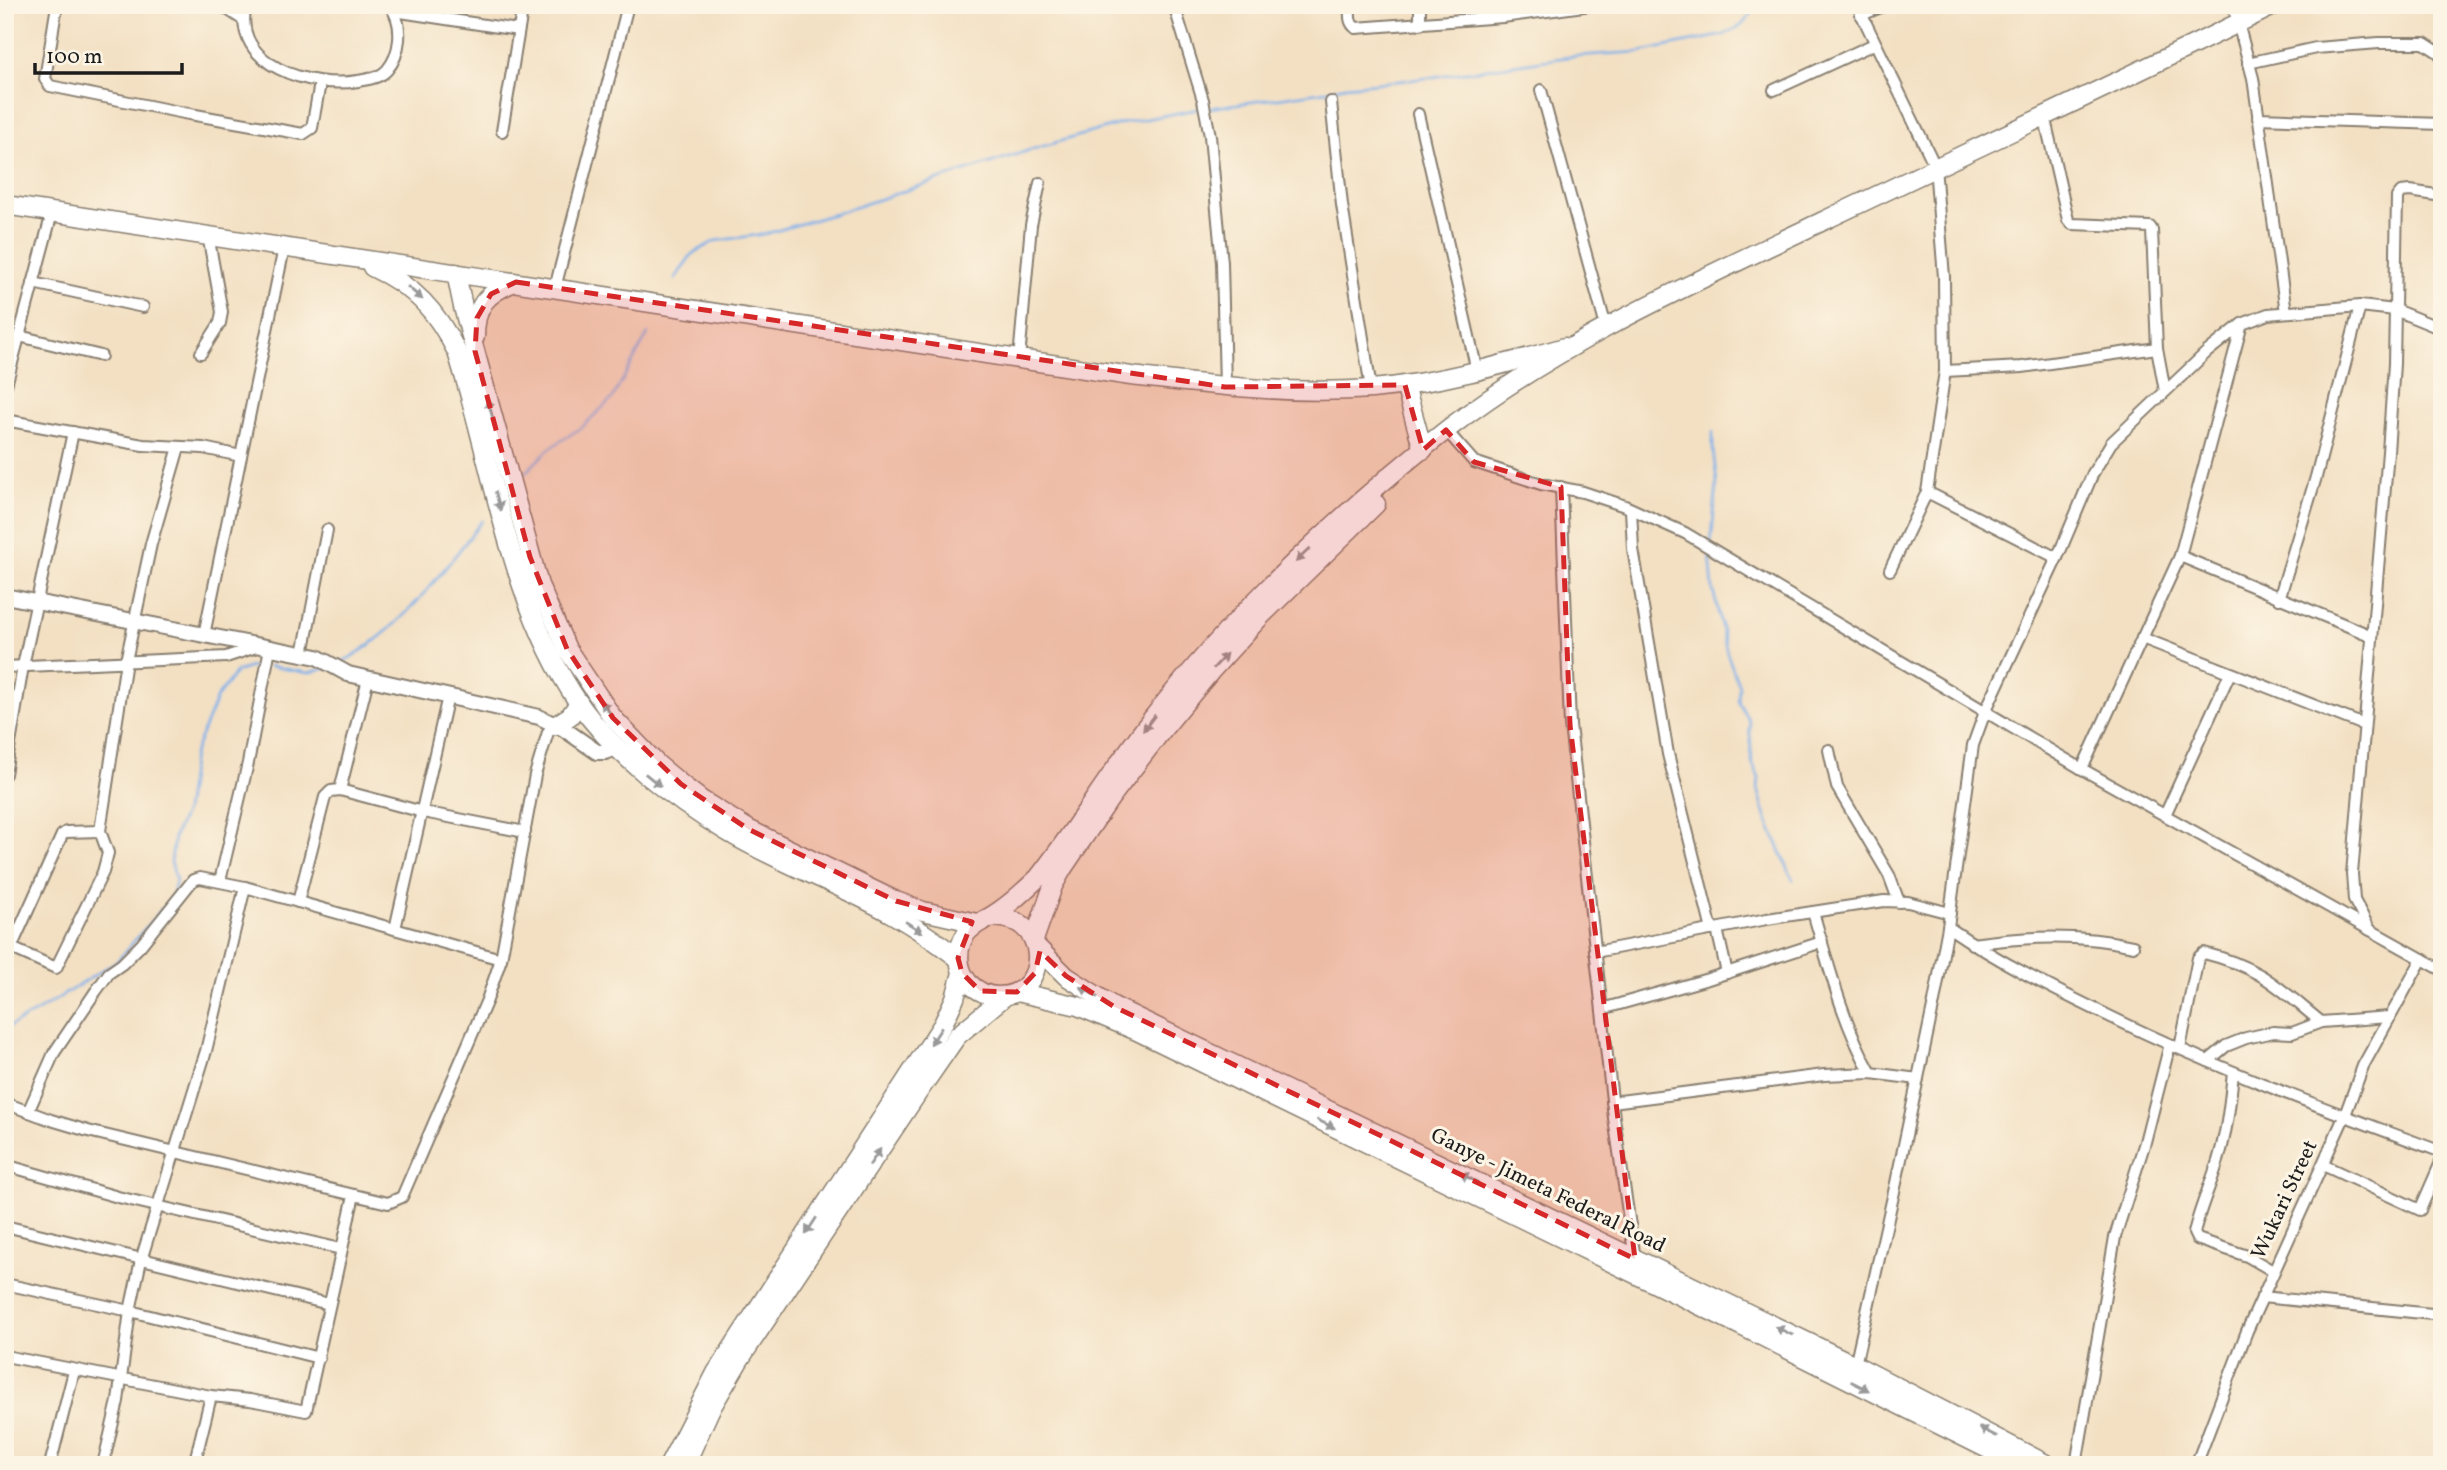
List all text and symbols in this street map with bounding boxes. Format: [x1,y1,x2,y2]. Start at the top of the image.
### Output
scale bar [35,32,182,76]
text: 100 m [46,43,103,72]
one-way arrow [406,285,424,301]
one-way arrow [485,397,495,418]
one-way arrow [493,490,504,512]
one-way arrow [1295,547,1312,563]
one-way arrow [1211,653,1227,670]
one-way arrow [600,700,614,718]
one-way arrow [1143,714,1157,732]
one-way arrow [644,772,662,788]
one-way arrow [905,921,924,933]
one-way arrow [1080,985,1099,998]
one-way arrow [929,1026,942,1046]
one-way arrow [1316,1118,1336,1129]
street label: Ganye - Jimeta Federal Road [1426,1121,1670,1261]
street label: Wukari Street [2245,1136,2325,1264]
one-way arrow [868,1148,882,1166]
one-way arrow [1459,1173,1479,1184]
one-way arrow [805,1217,818,1236]
one-way arrow [1774,1326,1794,1337]
one-way arrow [1850,1381,1870,1392]
one-way arrow [1978,1427,1998,1438]

